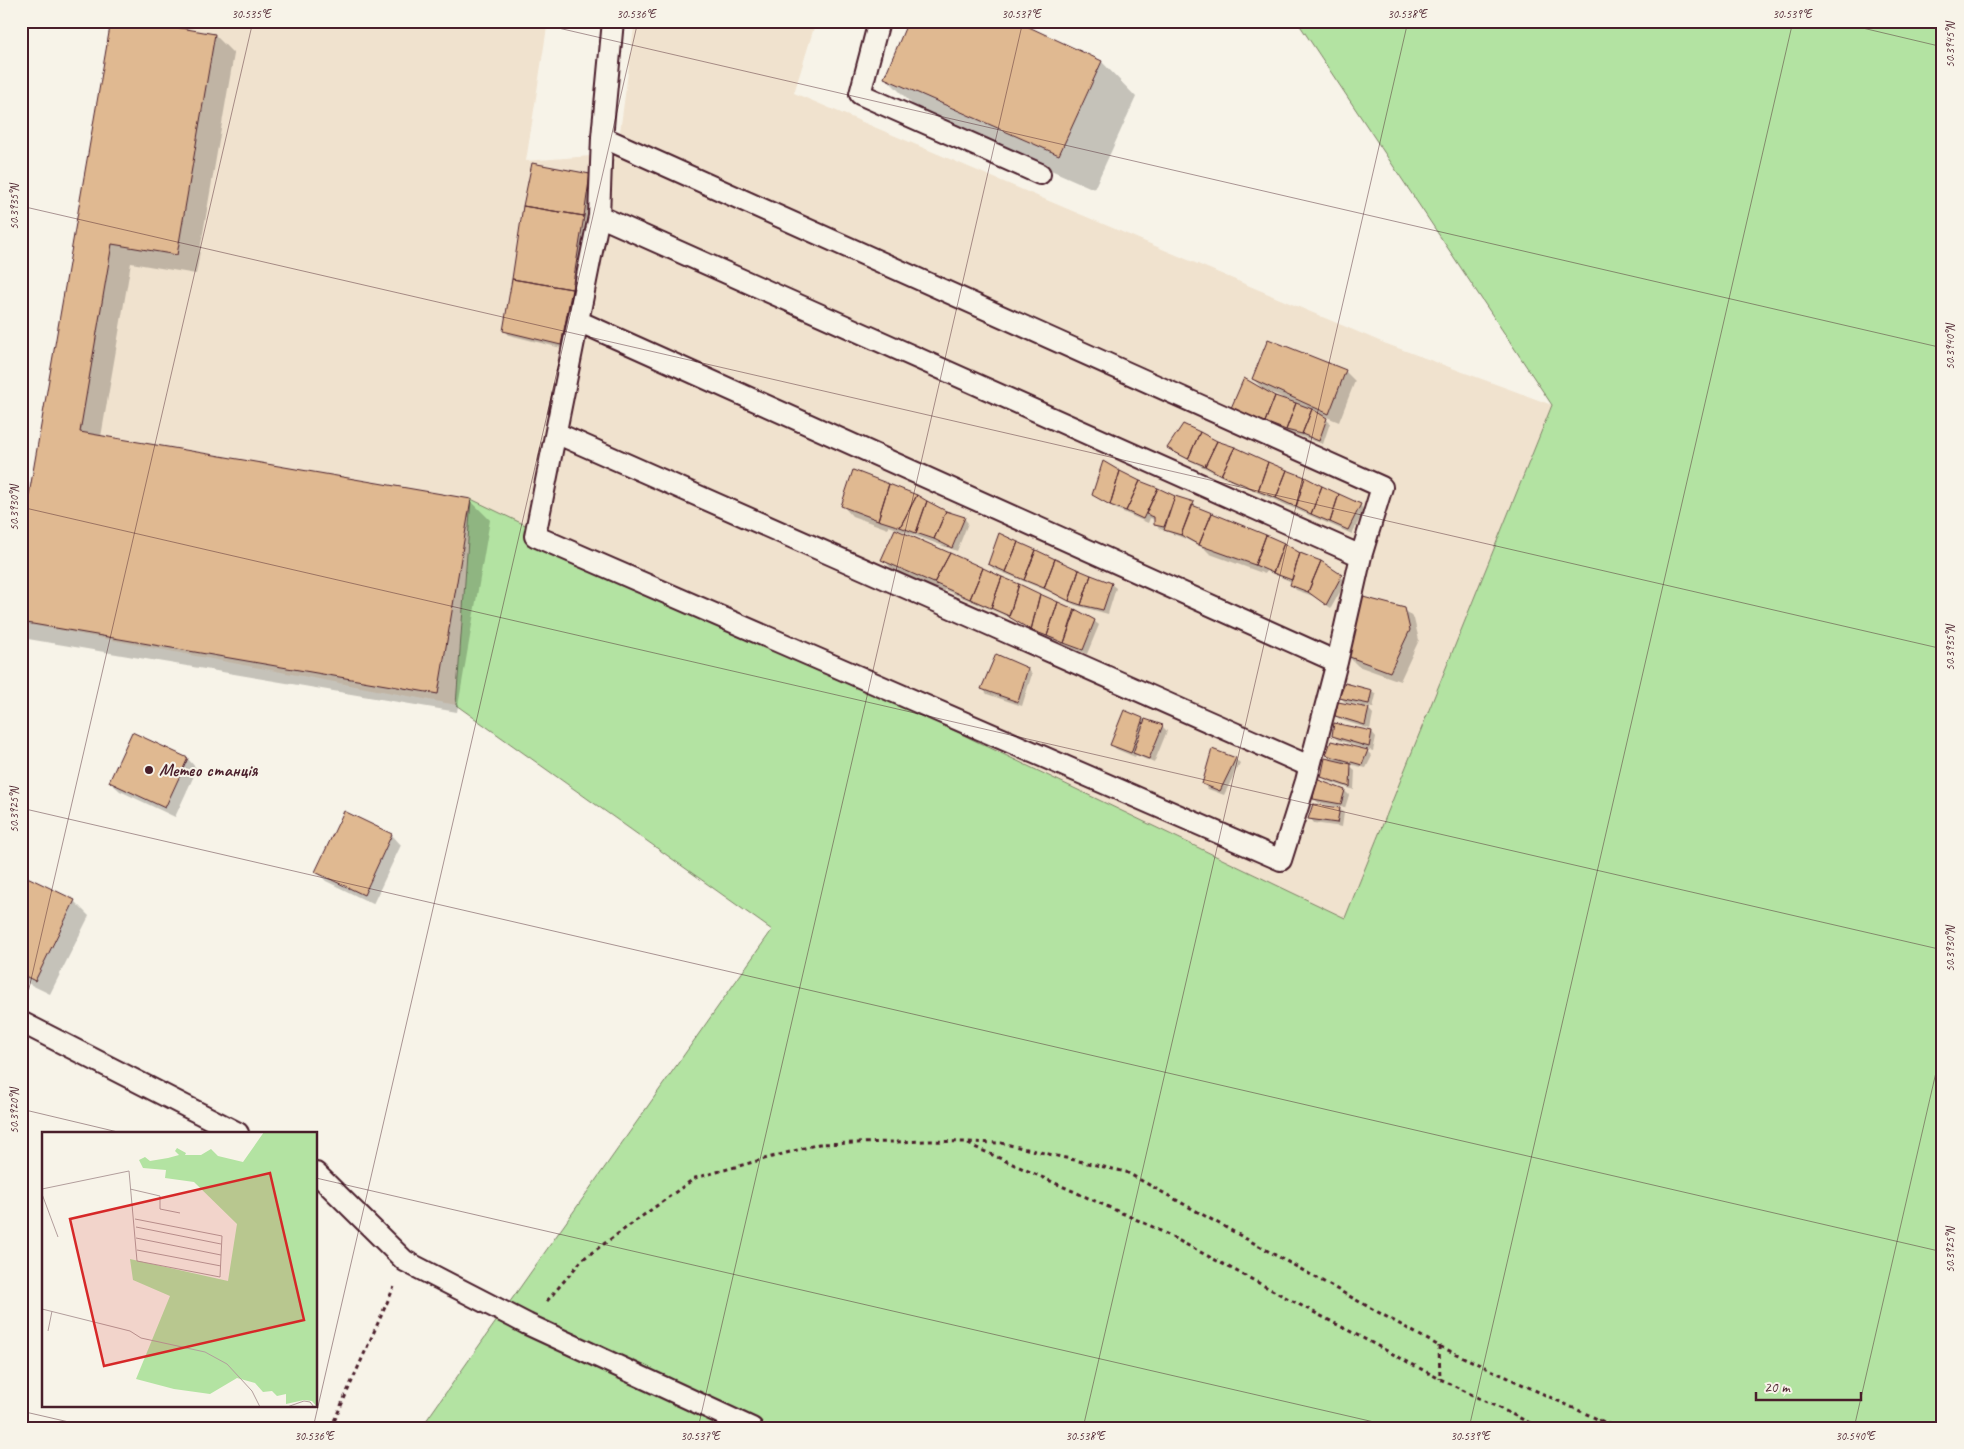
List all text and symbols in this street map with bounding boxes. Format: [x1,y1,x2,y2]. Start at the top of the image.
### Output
text: 30.535°E [231,6,272,22]
text: 30.536°E [616,6,657,22]
text: 30.537°E [1001,6,1042,22]
text: 30.538°E [1387,6,1428,22]
text: 30.539°E [1772,6,1813,22]
text: 50.3945°N [1942,21,1958,68]
text: 50.3935°N [6,183,22,230]
text: 50.3940°N [1942,323,1958,370]
text: 50.3930°N [6,484,22,531]
text: 50.3935°N [1942,624,1958,671]
place label: Метео станція [159,759,259,781]
marker: Метео станція [143,764,155,776]
text: 50.3925°N [6,786,22,833]
text: 50.3930°N [1942,925,1958,972]
text: 50.3920°N [6,1087,22,1134]
inset map [42,1132,318,1406]
text: 50.3925°N [1942,1226,1958,1273]
scale bar [1756,1369,1862,1401]
text: 20 m [1764,1378,1791,1397]
text: 30.536°E [294,1428,335,1444]
text: 30.537°E [680,1428,721,1444]
text: 30.538°E [1065,1428,1106,1444]
text: 30.539°E [1450,1428,1491,1444]
text: 30.540°E [1835,1428,1876,1444]

